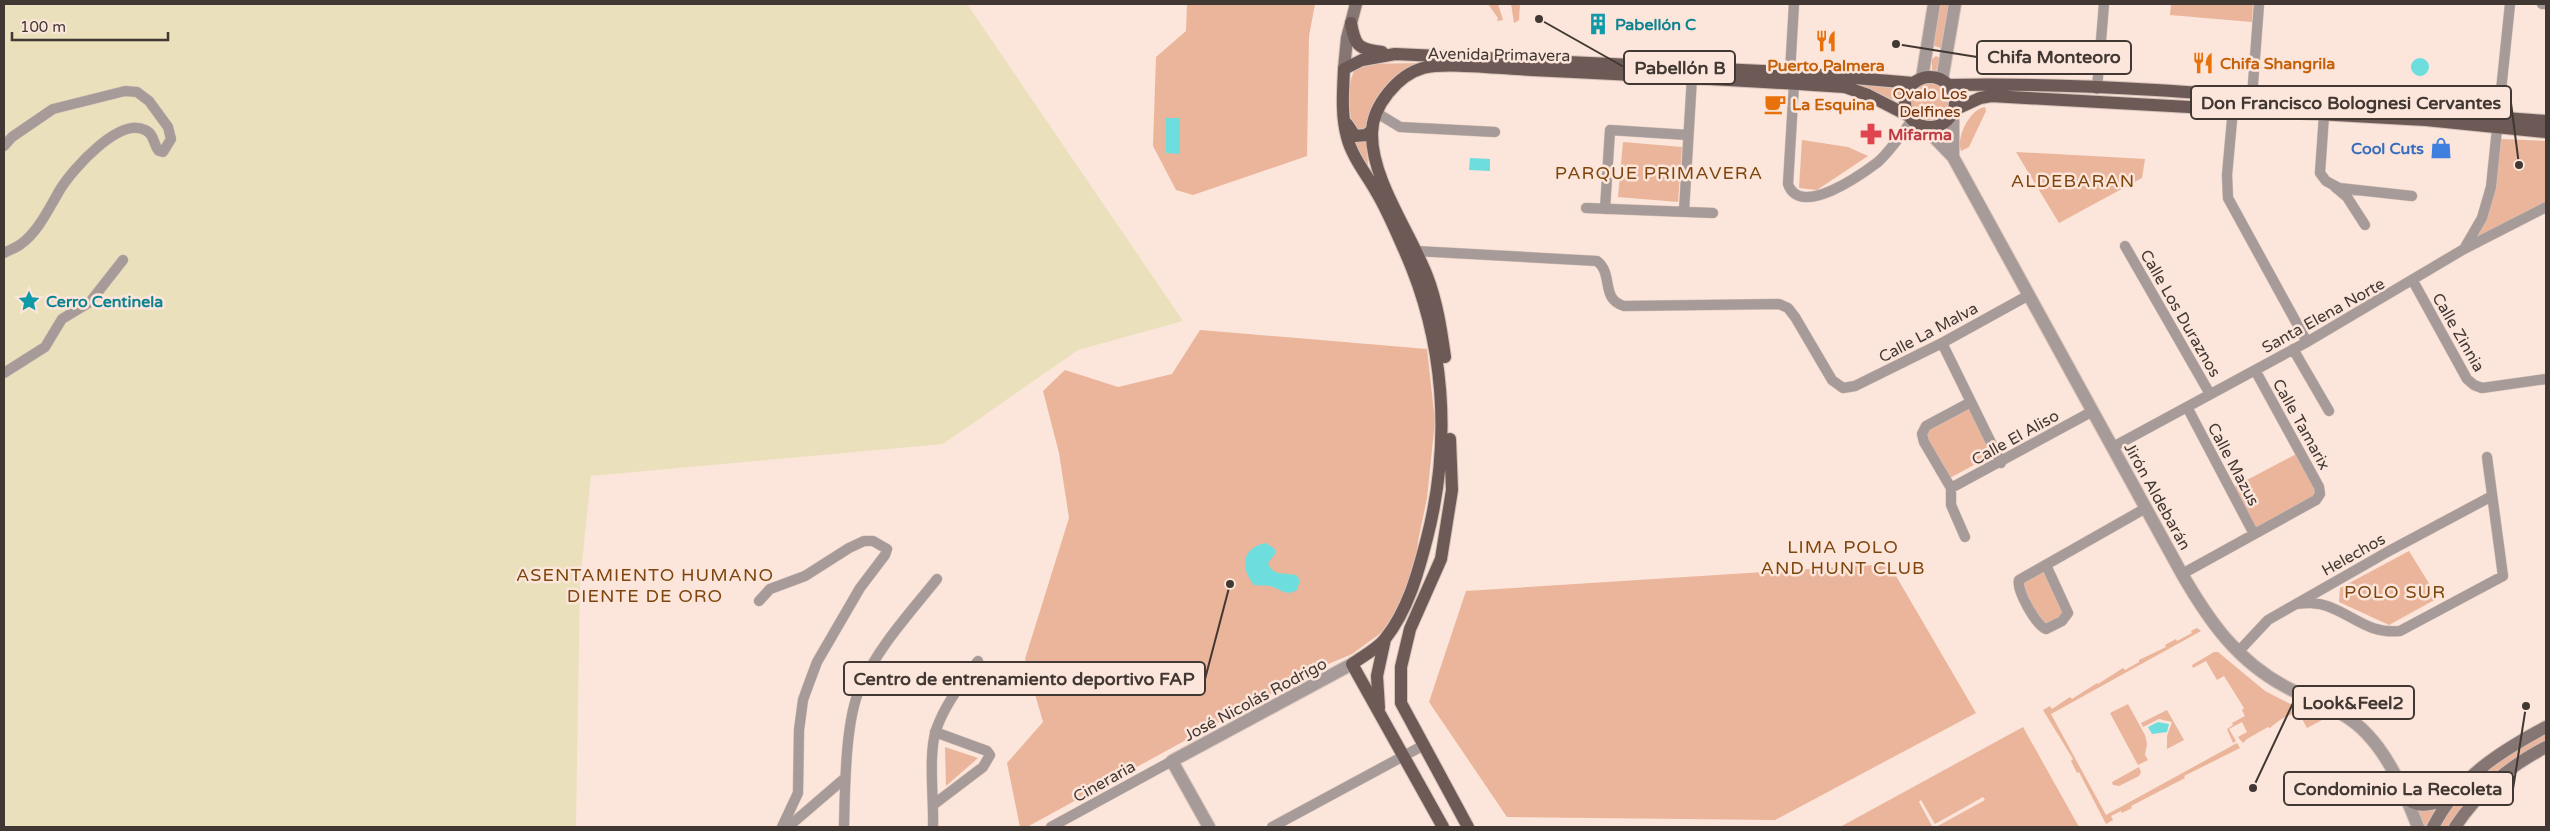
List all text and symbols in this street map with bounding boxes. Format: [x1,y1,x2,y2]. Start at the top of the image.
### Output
scale bar [12,10,169,42]
building icon: Pabellón C [1585,11,1611,37]
place label: Pabellón C [1615,15,1696,35]
text: 100 m [20,18,66,36]
restaurant icon: Puerto Palmera [1813,28,1839,54]
callout: Chifa Monteoro [1977,41,2131,74]
street label: Avenida Primavera [1428,44,1570,66]
text: Chifa Monteoro [1987,46,2121,68]
restaurant icon: Chifa Shangrila [2190,50,2216,76]
callout: Pabellón B [1624,51,1735,84]
place label: Chifa Shangrila [2220,54,2335,74]
place label: Puerto Palmera [1767,56,1885,76]
text: Pabellón B [1634,57,1726,79]
park label: Ovalo Los Delfines [1893,84,1967,122]
callout: Don Francisco Bolognesi Cervantes [2191,86,2511,119]
cafe icon: La Esquina [1762,91,1788,117]
text: Don Francisco Bolognesi Cervantes [2201,92,2502,114]
place label: La Esquina [1792,95,1875,115]
pharmacy icon: Mifarma [1858,121,1884,147]
place label: Mifarma [1888,125,1952,145]
shop icon: Cool Cuts [2428,135,2454,161]
place label: Cool Cuts [2351,139,2424,159]
district label: PARQUE PRIMAVERA [1555,162,1763,184]
district label: ALDEBARAN [2011,170,2135,192]
street label: Calle Los Duraznos [2135,246,2225,381]
street label: Santa Elena Norte [2259,274,2388,358]
place icon: Cerro Centinela [16,288,42,314]
street label: Calle Zinnia [2427,289,2489,376]
place label: Cerro Centinela [46,292,163,312]
street label: Calle La Malva [1875,298,1981,367]
street label: Calle Tamarix [2268,375,2334,474]
street label: Calle El Aliso [1968,406,2063,470]
street label: Calle Mazus [2203,420,2263,509]
street label: Jirón Aldebarán [2119,439,2195,554]
street label: Helechos [2318,529,2389,581]
district label: LIMA POLO AND HUNT CLUB [1760,536,1926,579]
district label: ASENTAMIENTO HUMANO DIENTE DE ORO [516,564,774,607]
district label: POLO SUR [2344,581,2446,603]
street label: José Nicolás Rodrigo [1181,654,1330,746]
callout: Centro de entrenamiento deportivo FAP [844,662,1205,695]
text: Centro de entrenamiento deportivo FAP [853,668,1195,690]
callout: Look&Feel2 [2293,686,2414,719]
text: Look&Feel2 [2302,692,2404,714]
street label: Cineraria [1070,757,1139,807]
callout: Condominio La Recoleta [2284,772,2513,805]
text: Condominio La Recoleta [2294,778,2502,800]

